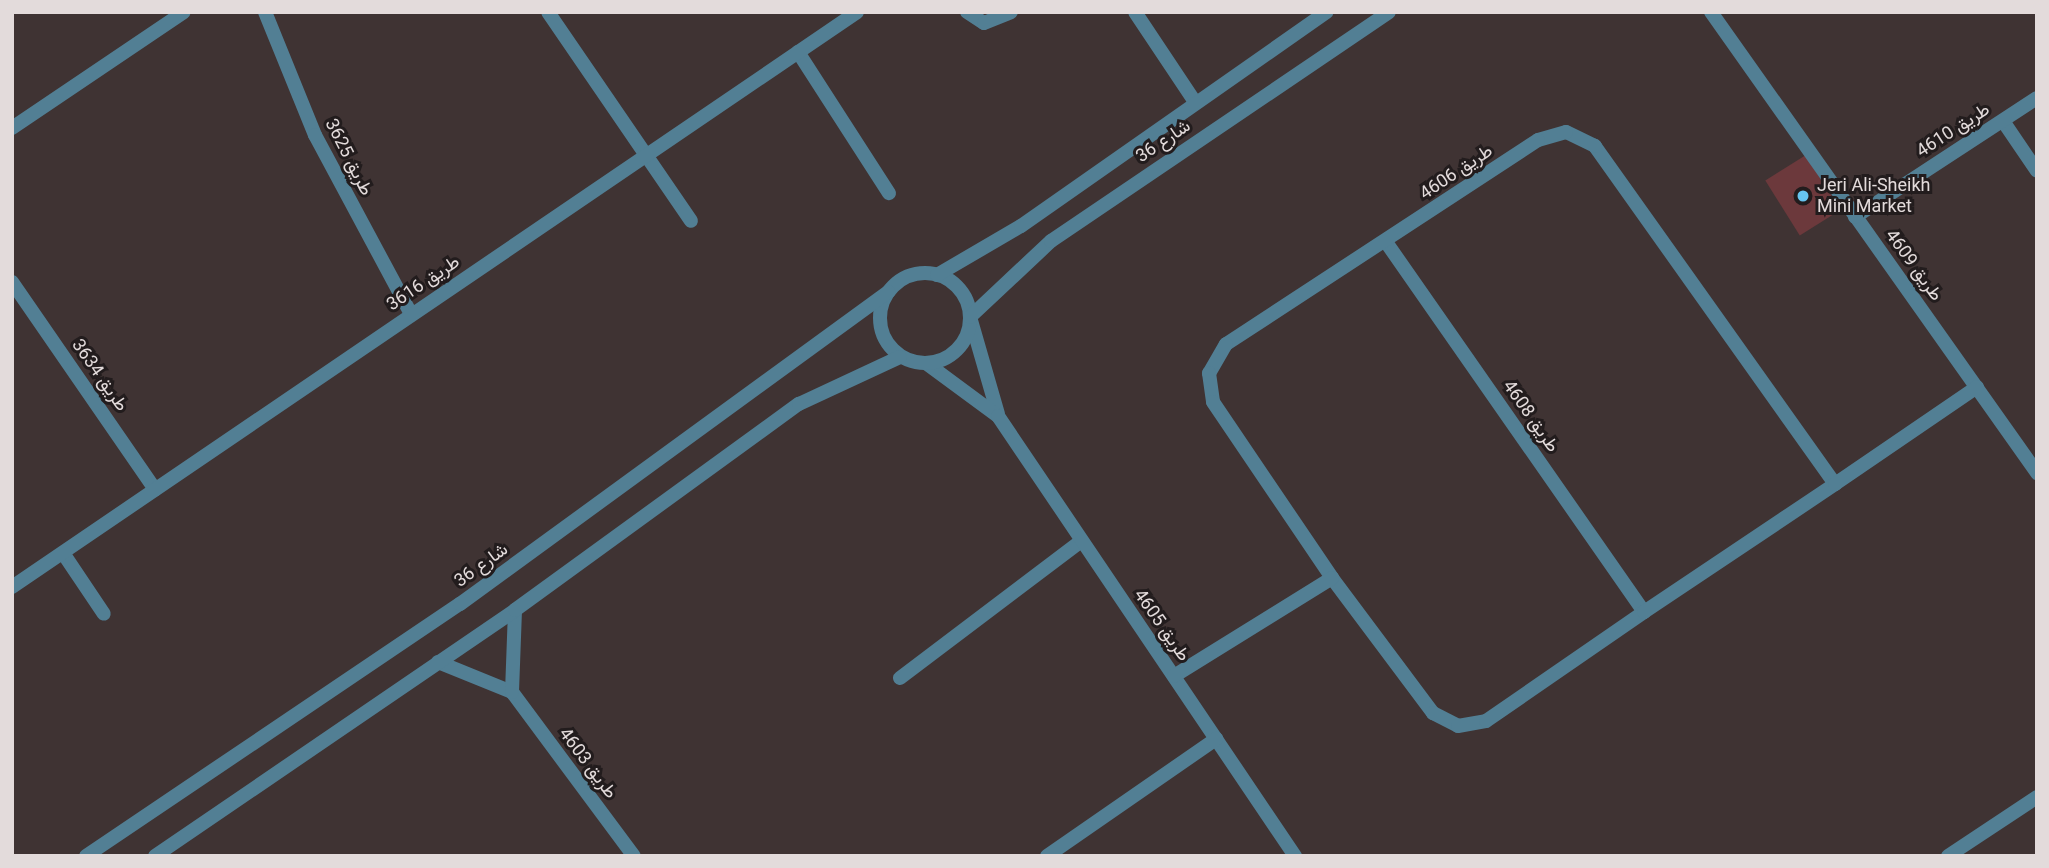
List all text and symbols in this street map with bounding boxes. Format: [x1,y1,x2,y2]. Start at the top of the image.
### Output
street label: طريق 4610 [1912,98,1994,162]
street label: طريق 3625 [321,115,377,199]
street label: شارع 36 [1132,115,1194,167]
street label: طريق 4606 [1416,140,1496,204]
place label: Jeri Ali-Sheikh Mini Market [1817,175,1930,218]
marker: Jeri Ali-Sheikh Mini Market [1795,188,1811,204]
street label: طريق 4609 [1881,225,1947,305]
street label: طريق 3616 [383,251,463,315]
street label: طريق 3634 [67,335,133,415]
street label: طريق 4608 [1498,376,1564,456]
street label: شارع 36 [450,538,512,592]
street label: طريق 4605 [1129,585,1195,665]
street label: طريق 4603 [554,723,622,803]

